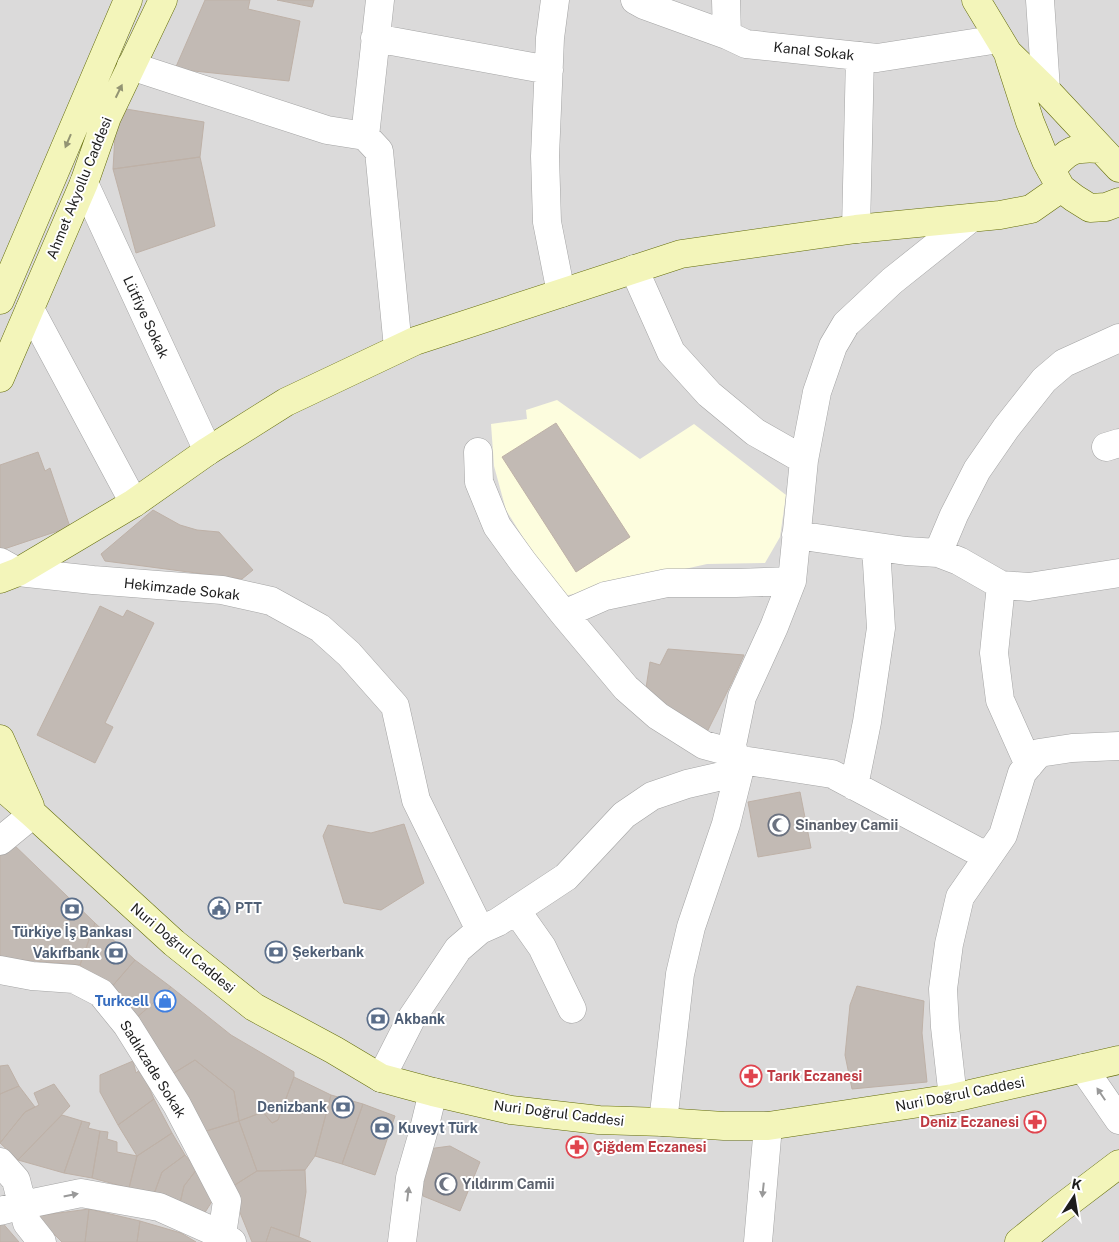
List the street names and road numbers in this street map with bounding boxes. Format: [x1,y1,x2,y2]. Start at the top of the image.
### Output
street label: Kanal Sokak [773,39,855,63]
street label: Ahmet Akyollu Caddesi [43,115,115,261]
street label: Lütfiye Sokak [120,273,172,361]
street label: Hekimzade Sokak [123,575,241,603]
street label: Nuri Doğrul Caddesi [128,900,238,996]
street label: Sadıkzade Sokak [117,1017,189,1121]
street label: Nuri Doğrul Caddesi [894,1074,1026,1114]
street label: Nuri Doğrul Caddesi [493,1097,625,1129]

